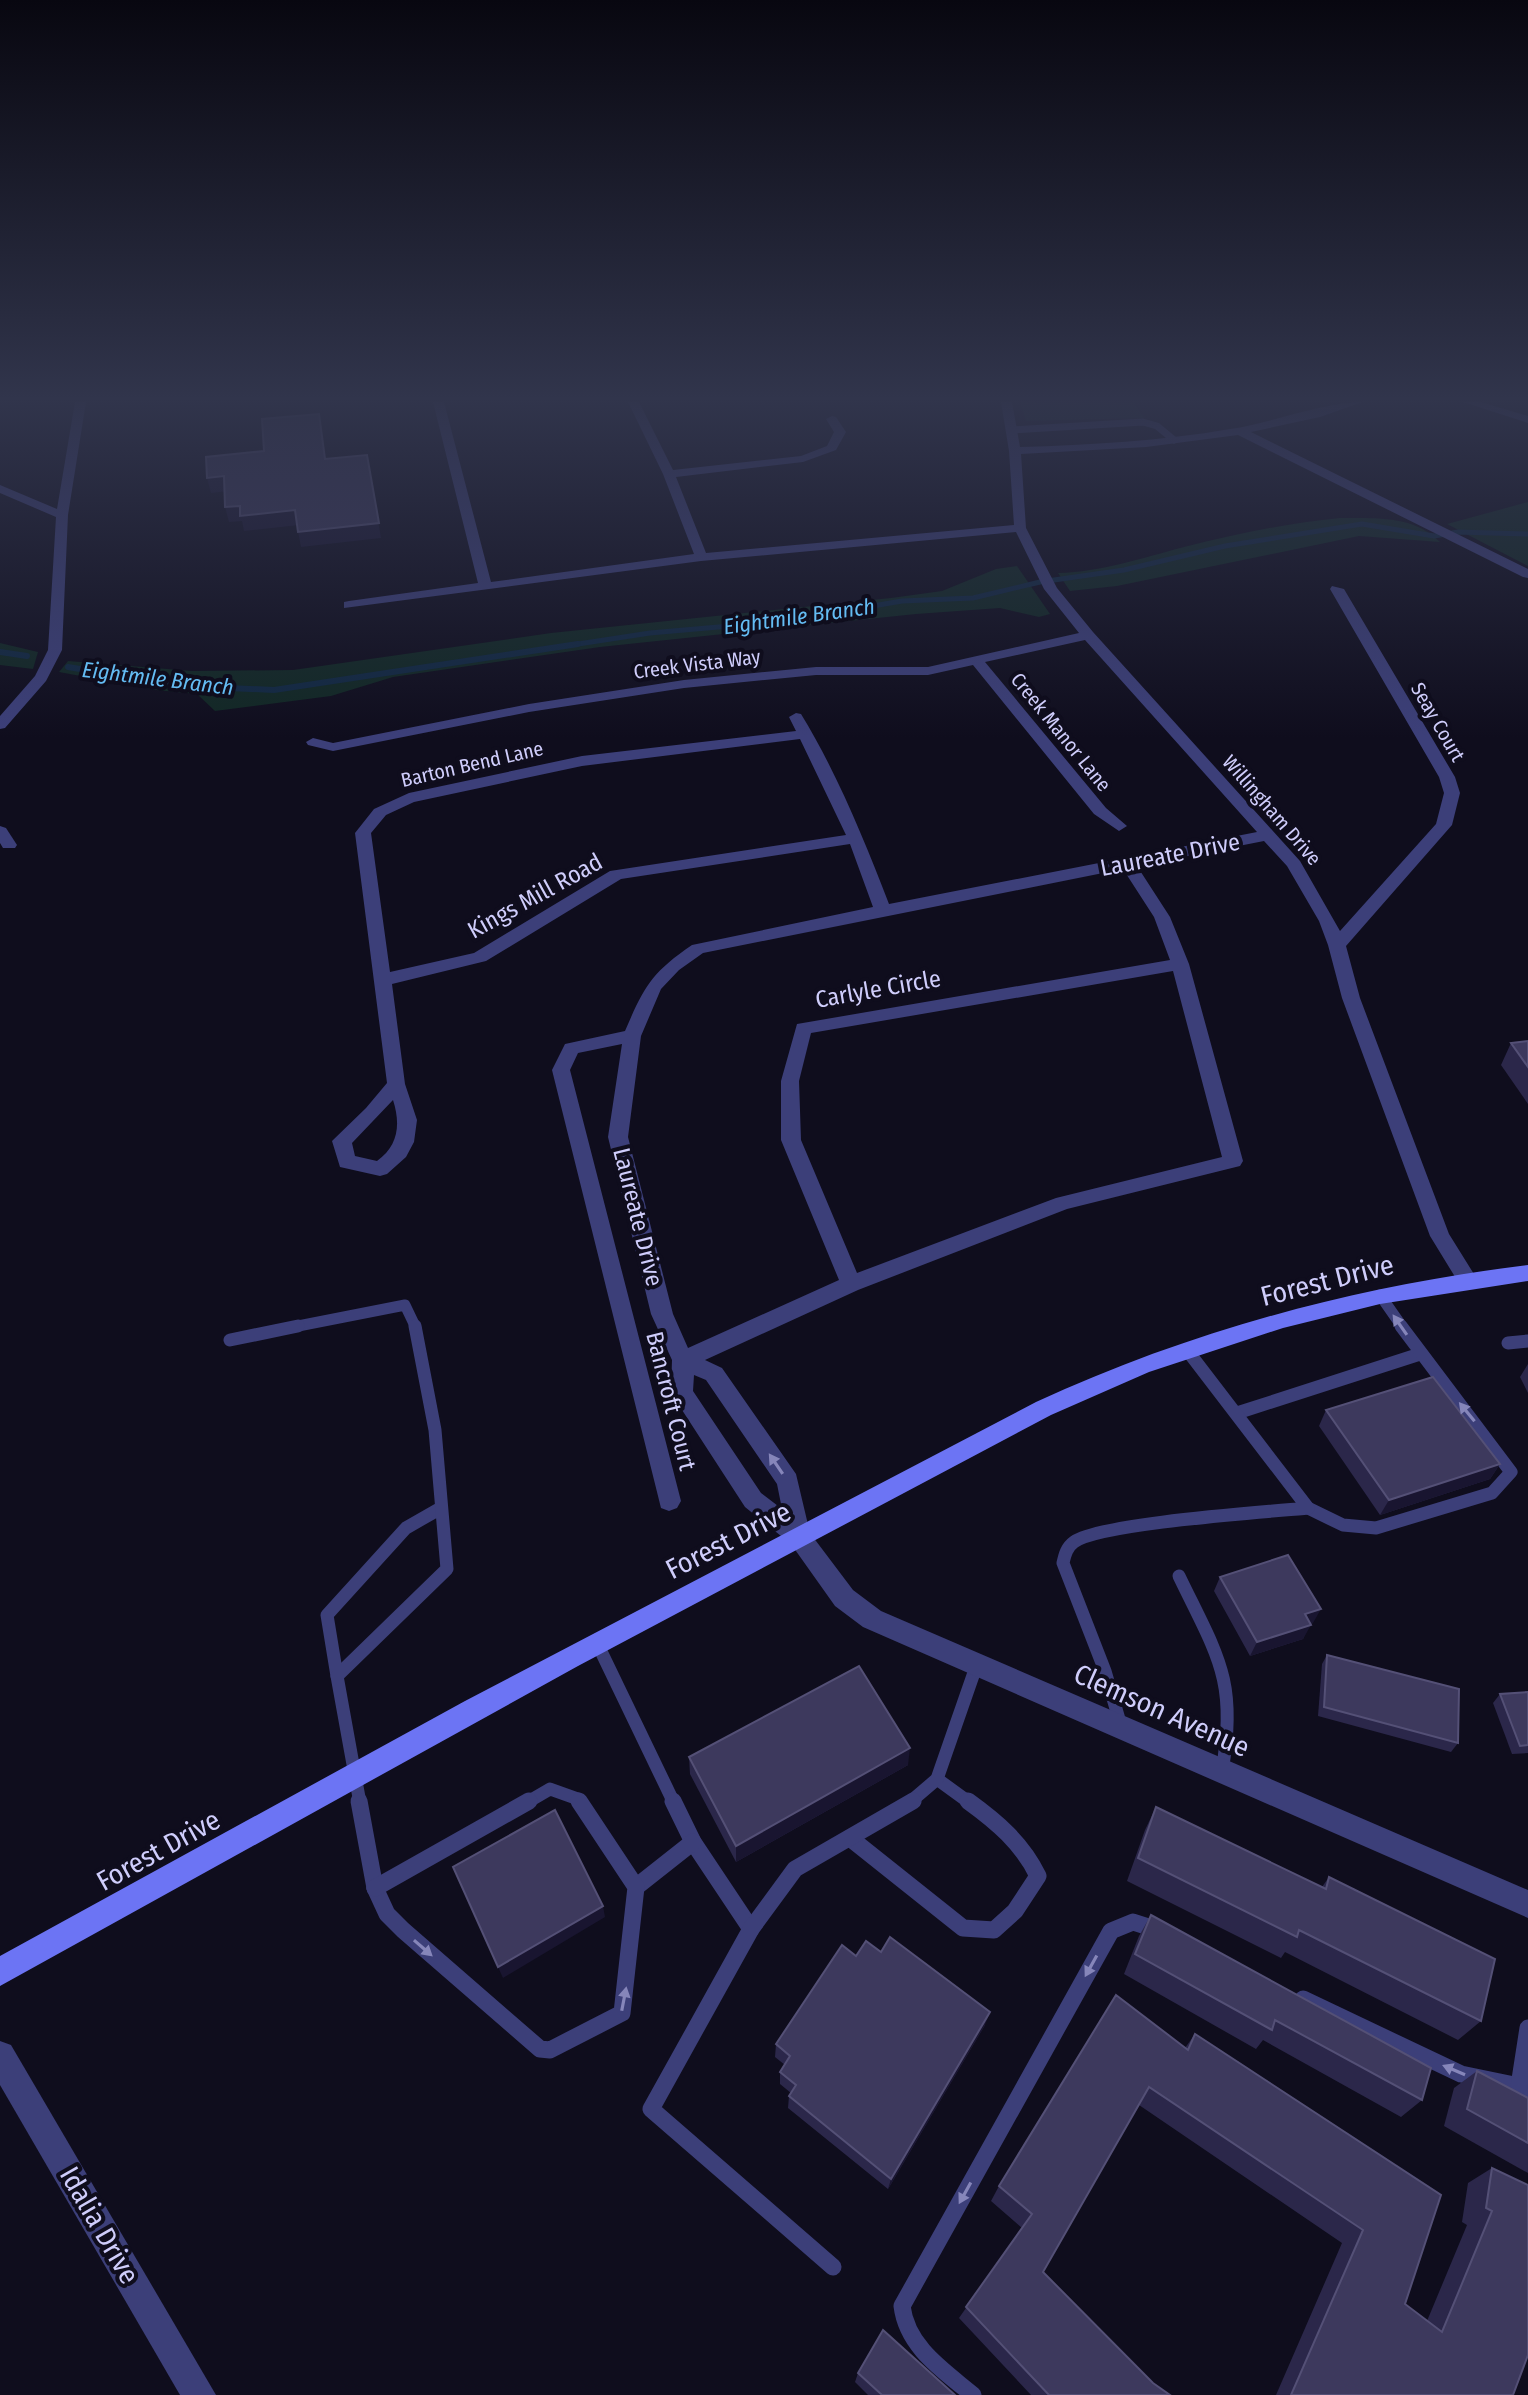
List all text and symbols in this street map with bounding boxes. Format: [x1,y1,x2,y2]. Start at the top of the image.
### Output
water label: Eightmile Branch [722,593,876,640]
street label: Creek Vista Way [632,644,762,684]
water label: Eightmile Branch [81,656,235,701]
street label: Creek Manor Lane [1006,668,1116,796]
street label: Seay Court [1406,678,1470,766]
street label: Barton Bend Lane [398,736,546,792]
street label: Willingham Drive [1218,750,1326,870]
street label: Laureate Drive [1098,828,1242,882]
street label: Kings Mill Road [463,847,607,945]
street label: Carlyle Circle [813,964,943,1014]
street label: Laureate Drive [607,1145,669,1289]
street label: Forest Drive [1257,1248,1397,1313]
one-way arrow [1393,1314,1408,1335]
street label: Bancroft Court [640,1329,702,1473]
one-way arrow [1458,1402,1475,1423]
one-way arrow [769,1453,784,1474]
street label: Forest Drive [660,1495,796,1586]
street label: Clemson Avenue [1069,1657,1255,1764]
street label: Forest Drive [91,1803,226,1898]
one-way arrow [413,1938,433,1956]
one-way arrow [1085,1955,1098,1978]
one-way arrow [619,1987,631,2012]
one-way arrow [1442,2063,1466,2076]
street label: Idalia Drive [53,2161,146,2290]
one-way arrow [958,2182,972,2205]

